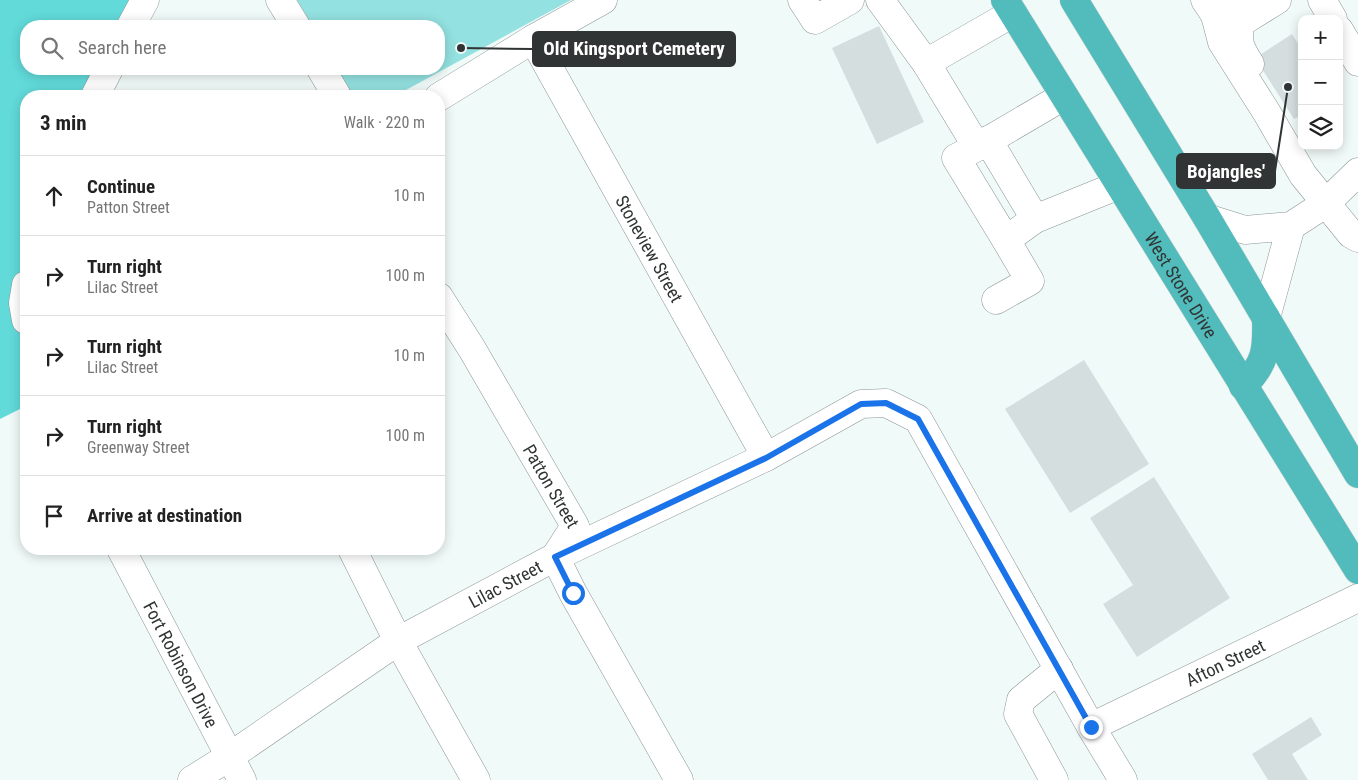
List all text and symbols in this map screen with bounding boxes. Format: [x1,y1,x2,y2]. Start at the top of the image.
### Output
map controls [1298,15,1343,150]
button: + [1298,15,1343,60]
search box [20,20,445,75]
callout: Old Kingsport Cemetery [533,32,735,66]
icon: search [38,34,66,62]
text: Search here [78,36,166,59]
text: Old Kingsport Cemetery [543,37,725,60]
button: − [1298,60,1343,105]
button: layers [1298,105,1343,150]
text: 3 min [40,111,87,135]
text: Walk · 220 m [344,113,425,132]
callout: Bojangles' [1177,154,1275,188]
text: Bojangles' [1187,160,1265,183]
text: Continue [87,175,155,198]
icon: ahead [40,182,68,210]
text: 10 m [393,186,425,205]
street label: Stoneview Street [612,192,688,306]
text: Patton Street [87,198,170,217]
street label: West Stone Drive [1141,228,1222,341]
text: Turn right [87,255,162,278]
icon: right [40,262,68,290]
text: 100 m [386,266,425,285]
text: Lilac Street [87,278,158,297]
text: Turn right [87,335,162,358]
icon: right [40,342,68,370]
text: 10 m [393,346,425,365]
text: Lilac Street [87,358,158,377]
text: Turn right [87,415,162,438]
icon: right [40,422,68,450]
text: 100 m [386,426,425,445]
text: Greenway Street [87,438,190,457]
street label: Patton Street [519,440,584,531]
icon: arrive [40,502,68,530]
text: Arrive at destination [87,504,242,527]
street label: Lilac Street [465,556,545,612]
route start [562,582,585,605]
street label: Fort Robinson Drive [140,598,223,731]
street label: Afton Street [1182,634,1268,690]
route end [1080,716,1103,739]

